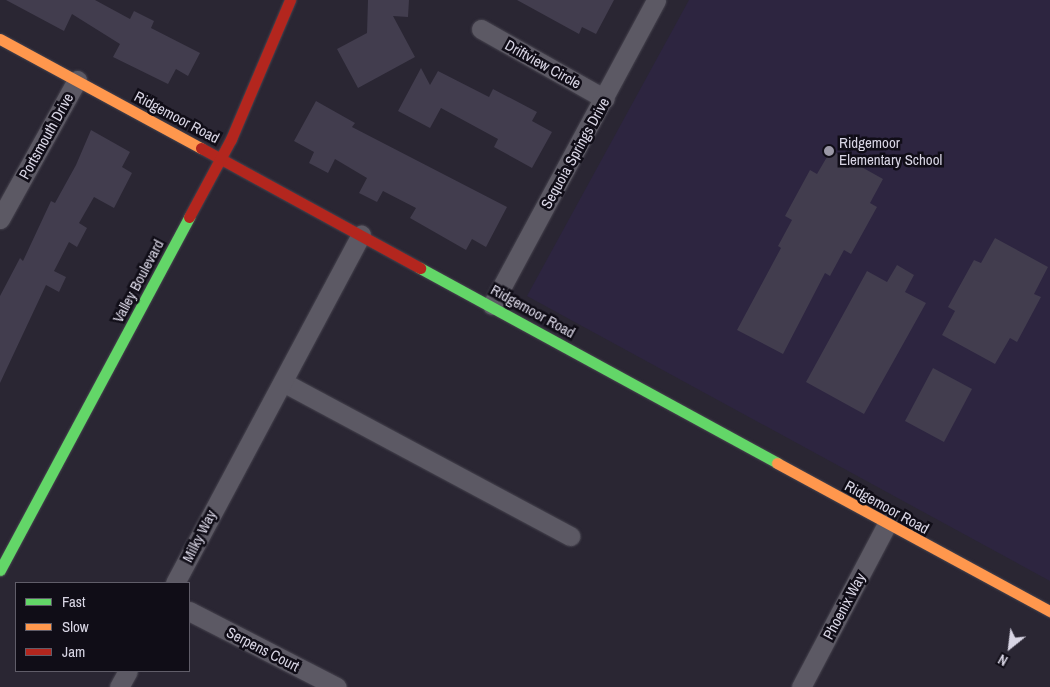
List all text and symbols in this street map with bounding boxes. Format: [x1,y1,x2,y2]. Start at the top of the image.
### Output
street label: Driftview Circle [502,36,584,92]
street label: Ridgemoor Road [131,87,223,147]
street label: Portsmouth Drive [15,90,77,182]
street label: Sequoia Springs Drive [537,94,613,212]
place label: Ridgemoor Elementary School [839,133,942,168]
marker: Ridgemoor Elementary School [823,145,835,157]
street label: Valley Boulevard [109,236,167,326]
street label: Ridgemoor Road [488,280,578,342]
street label: Ridgemoor Road [842,476,932,538]
street label: Milky Way [178,507,220,565]
street label: Phoenix Way [819,570,869,642]
legend [15,582,190,672]
text: Fast [62,591,85,612]
text: Slow [62,616,89,637]
north arrow [985,622,1035,672]
street label: Serpens Court [224,623,302,675]
text: Jam [62,641,85,662]
text: N [995,650,1011,670]

